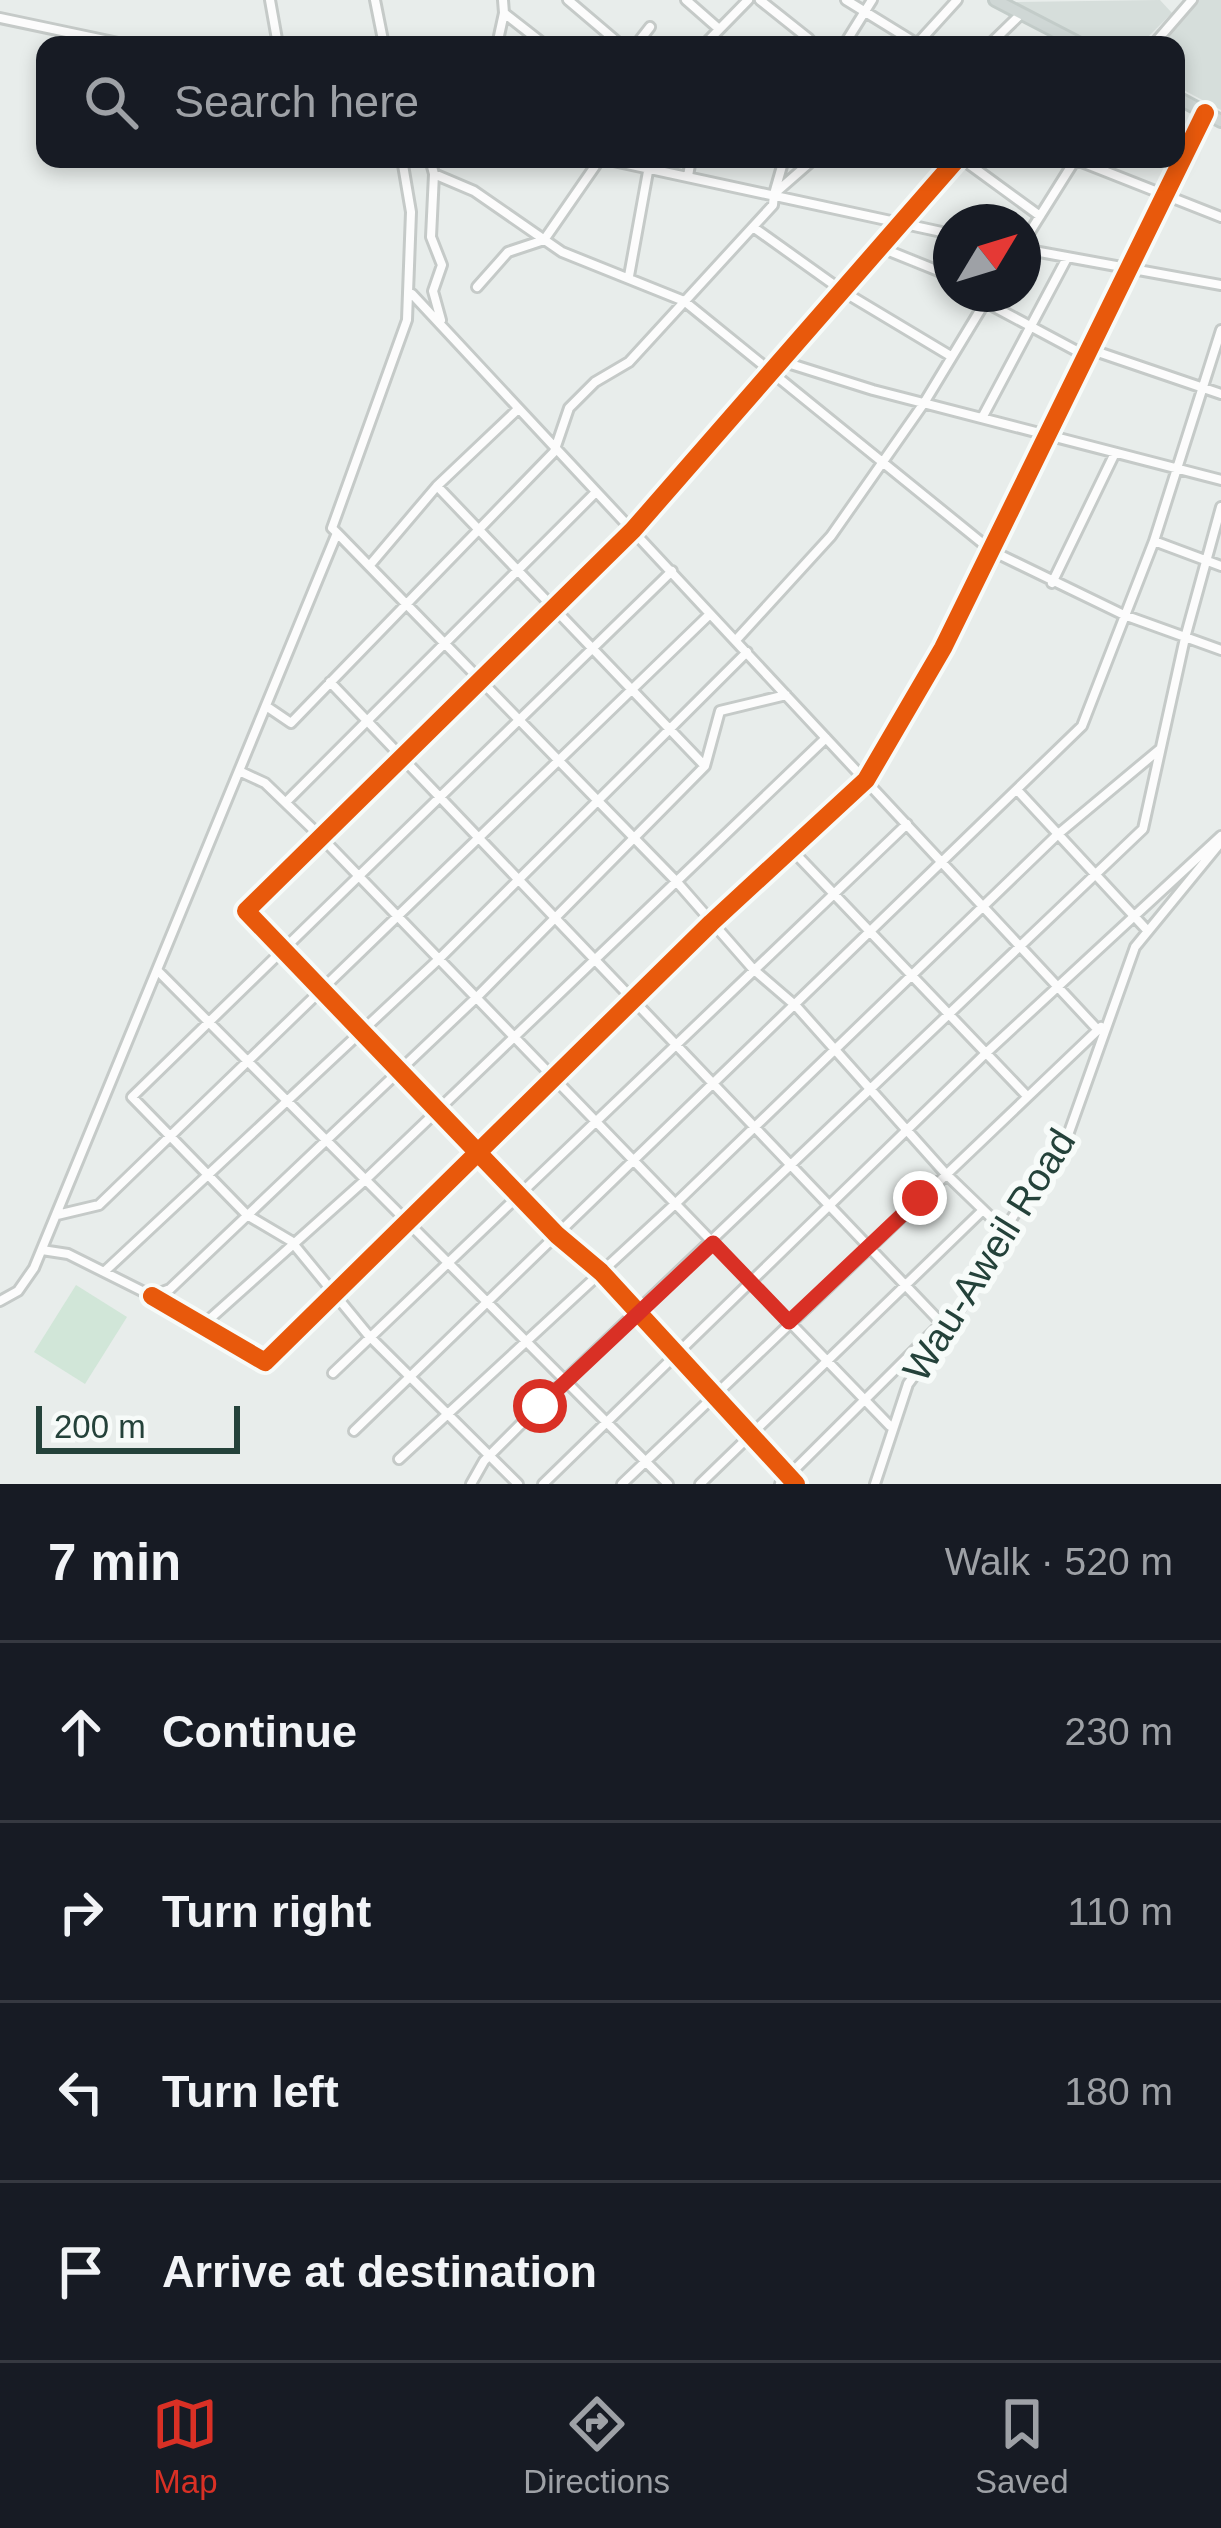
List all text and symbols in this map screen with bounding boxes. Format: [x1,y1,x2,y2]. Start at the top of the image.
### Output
search box [36,36,1185,168]
icon: search [78,69,144,135]
text: Search here [174,76,419,127]
north arrow [933,204,1041,312]
street label: Wau-Aweil Road [894,1121,1084,1389]
route end [893,1171,947,1225]
route start [513,1379,567,1433]
scale bar [36,1400,240,1453]
text: 200 m [54,1408,146,1445]
text: 7 min [48,1534,181,1591]
text: Walk · 520 m [945,1540,1173,1583]
icon: ahead [48,1699,114,1765]
text: Continue [162,1706,357,1757]
text: 230 m [1065,1710,1173,1753]
icon: right [48,1879,114,1945]
text: Turn right [162,1886,371,1937]
text: 110 m [1068,1890,1173,1933]
icon: left [48,2059,114,2125]
text: Turn left [162,2066,339,2117]
text: 180 m [1065,2070,1173,2113]
icon: arrive [48,2239,114,2305]
text: Arrive at destination [162,2246,597,2297]
tab: Map [152,2391,218,2501]
tab: Directions [523,2391,670,2501]
tab: Saved [975,2391,1069,2501]

